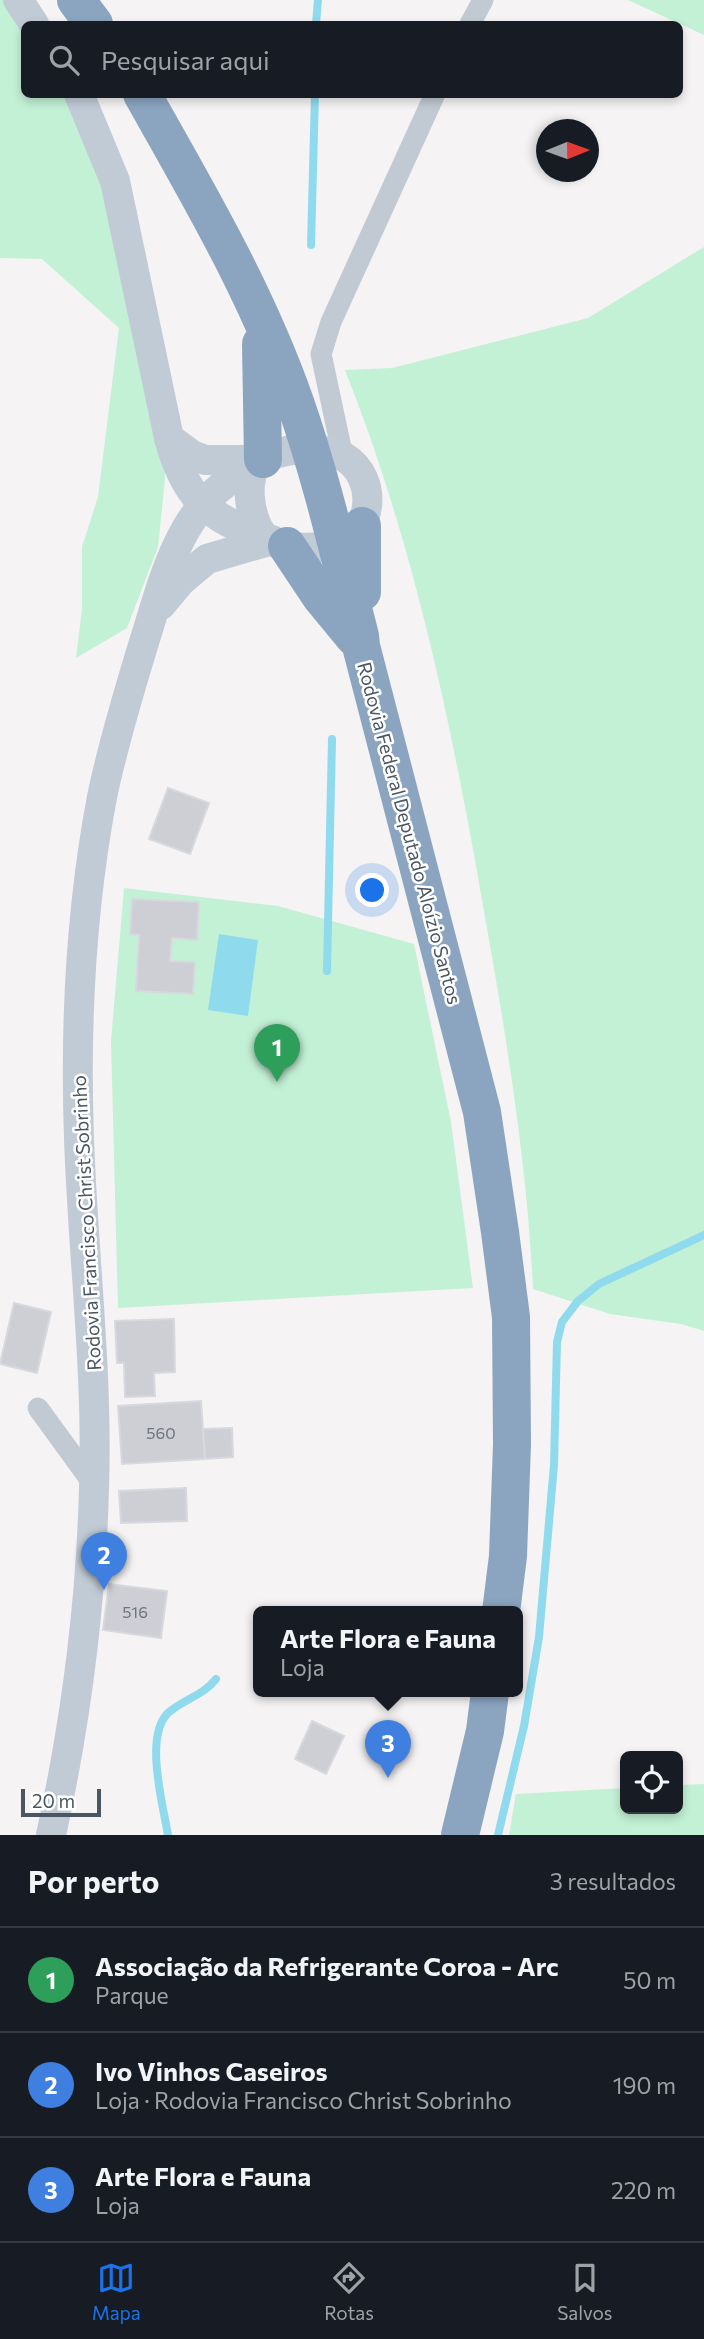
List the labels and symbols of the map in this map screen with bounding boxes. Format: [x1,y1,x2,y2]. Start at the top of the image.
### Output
north arrow [536,119,599,182]
street label: Rodovia Federal Deputado Aloízio Santos [353,659,467,1007]
your location [355,873,389,907]
pin: 1 [254,1024,300,1082]
street label: Rodovia Francisco Christ Sobrinho [67,1075,105,1371]
house number: 560 [146,1423,176,1442]
pin: 2 [81,1532,127,1590]
house number: 516 [122,1602,148,1621]
pin: 3 [365,1720,411,1778]
scale bar [21,1786,102,1818]

